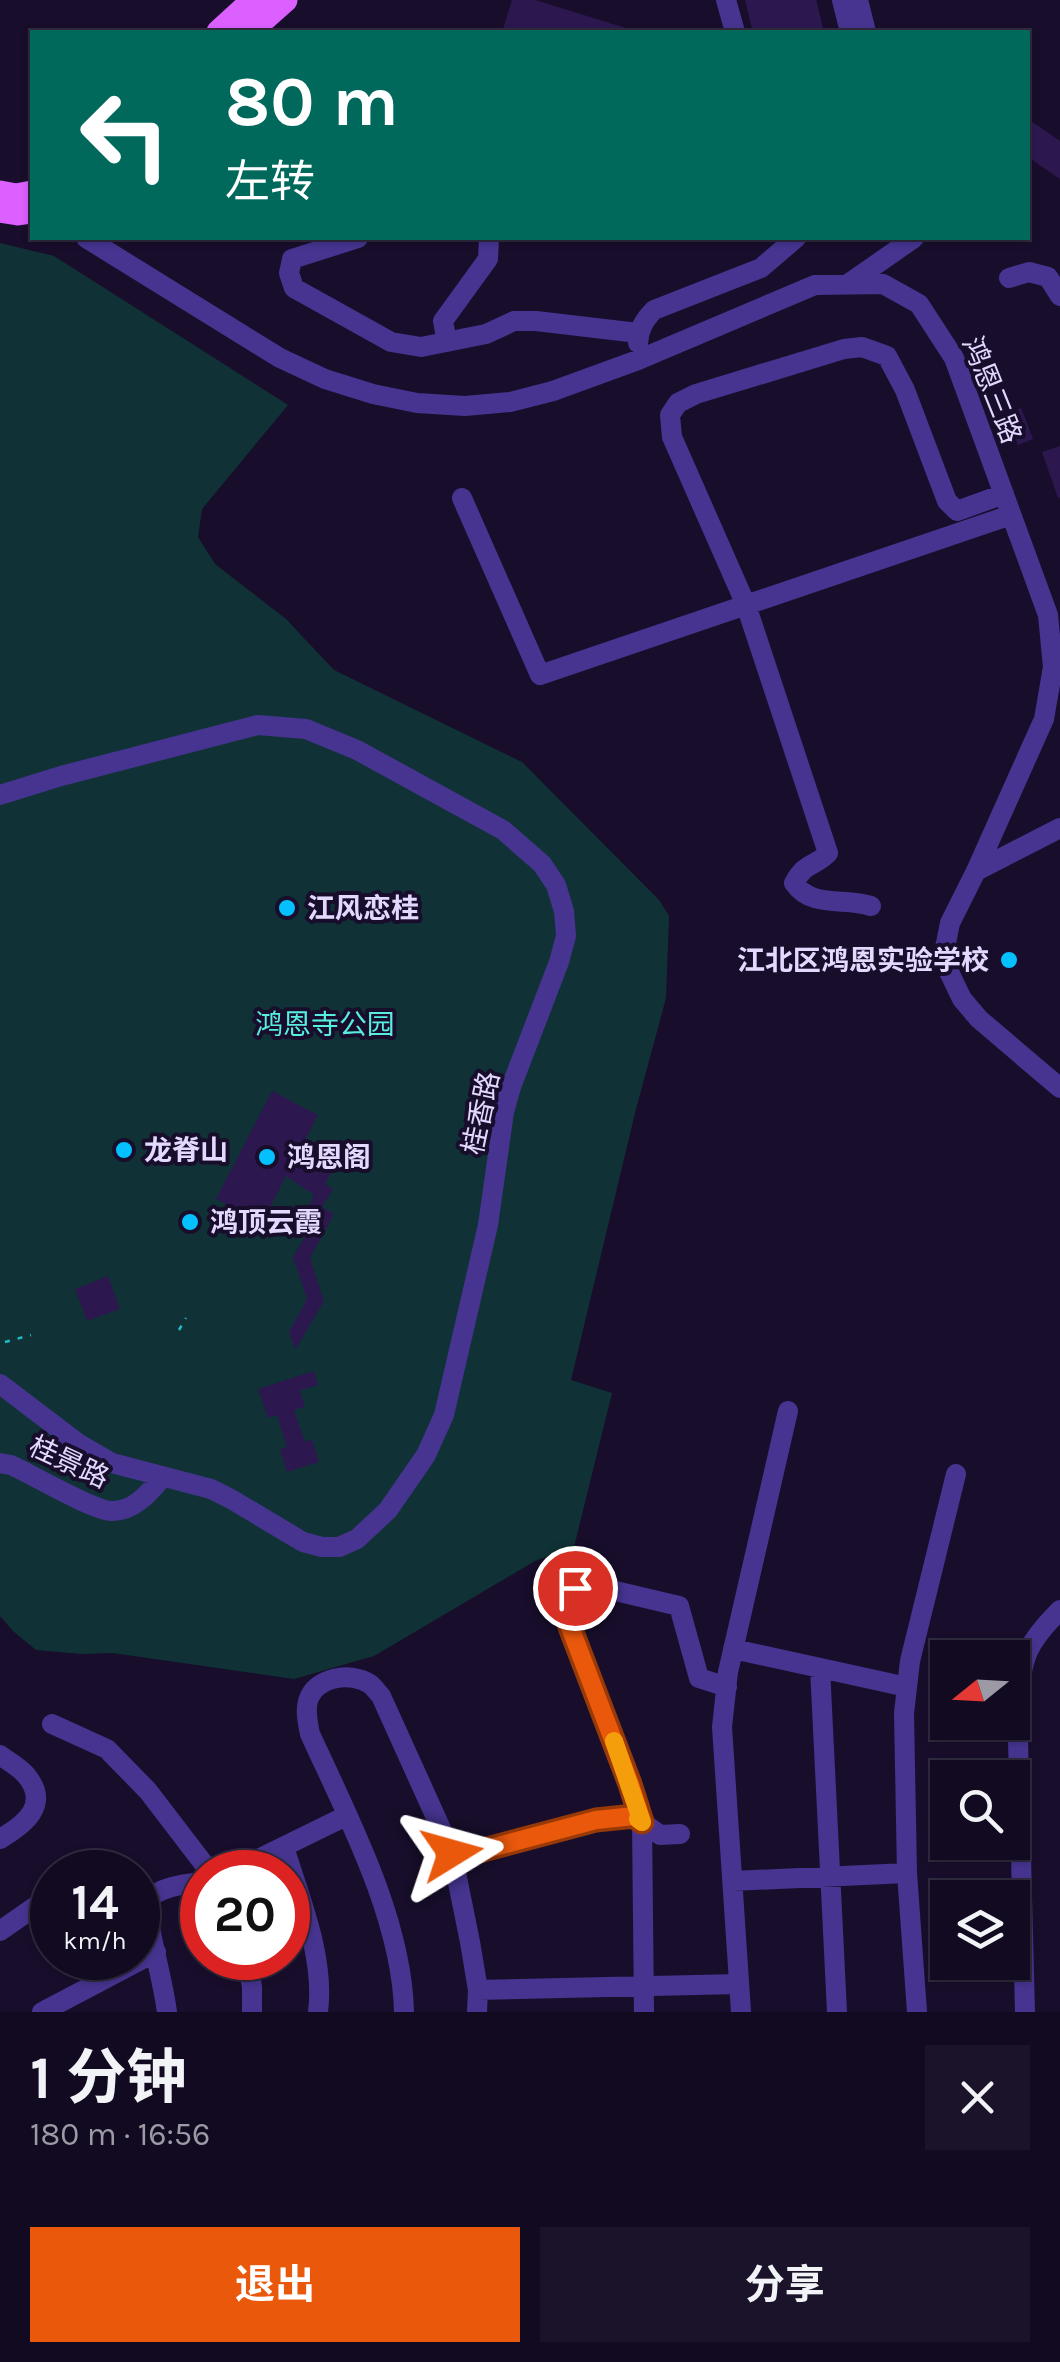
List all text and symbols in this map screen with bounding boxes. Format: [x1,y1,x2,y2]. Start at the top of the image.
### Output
text: 80 m [225,61,399,143]
icon: left [60,70,190,200]
text: 左转 [225,156,315,208]
street label: 鸿恩三路 [956,332,1028,448]
place label: 江风恋桂 [307,892,419,925]
marker: 江风恋桂 [276,897,298,919]
place label: 江北区鸿恩实验学校 [737,944,989,977]
marker: 江北区鸿恩实验学校 [998,949,1020,971]
park label: 鸿恩寺公园 [255,1008,395,1041]
street label: 桂香路 [456,1068,506,1158]
place label: 龙脊山 [144,1134,228,1167]
marker: 龙脊山 [113,1139,135,1161]
place label: 鸿恩阁 [287,1141,371,1174]
marker: 鸿恩阁 [256,1146,278,1168]
place label: 鸿顶云霞 [210,1206,322,1239]
marker: 鸿顶云霞 [179,1211,201,1233]
street label: 桂景路 [24,1429,114,1495]
pin [533,1546,618,1631]
icon: arrive [548,1561,603,1616]
north arrow [930,1640,1030,1740]
map controls [930,1640,1030,1980]
button: search [930,1760,1030,1860]
position arrow [400,1801,504,1905]
speed limit sign: 20 [180,1850,310,1980]
text: 14 [71,1873,119,1932]
button: layers [930,1880,1030,1980]
text: km/h [63,1926,127,1955]
text: 1 分钟 [30,2043,187,2113]
button: close [925,2045,1030,2150]
text: 180 m · 16:56 [30,2116,210,2153]
button: 退出 [30,2227,520,2342]
button: 分享 [540,2227,1030,2342]

